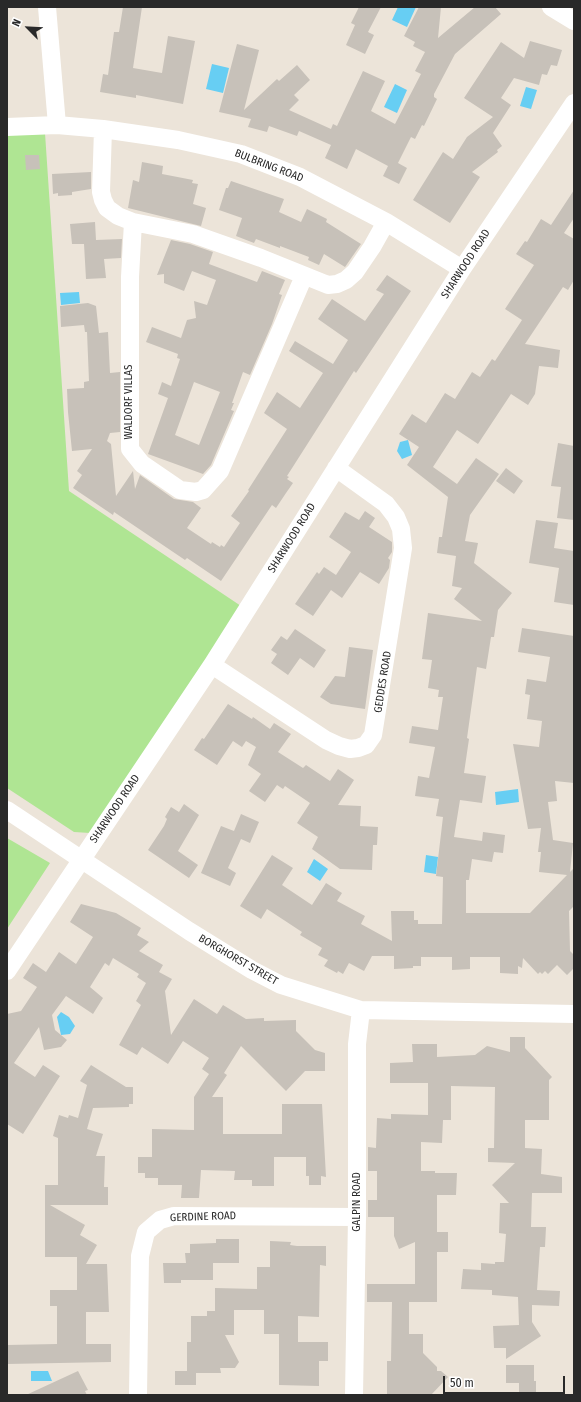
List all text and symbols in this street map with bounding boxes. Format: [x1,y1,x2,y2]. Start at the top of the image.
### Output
north arrow [8,8,48,48]
text: N [9,17,24,29]
street label: BULBRING ROAD [233,147,305,185]
street label: SHARWOOD ROAD [439,227,493,301]
street label: WALDORF VILLAS [122,364,136,440]
street label: SHARWOOD ROAD [265,501,319,575]
street label: GEDDES ROAD [372,650,394,714]
street label: SHARWOOD ROAD [87,772,143,846]
street label: BORGHORST STREET [196,932,280,988]
street label: GALPIN ROAD [350,1172,364,1232]
street label: GERDINE ROAD [170,1209,236,1225]
scale bar [445,1368,567,1394]
text: 50 m [450,1376,474,1390]

